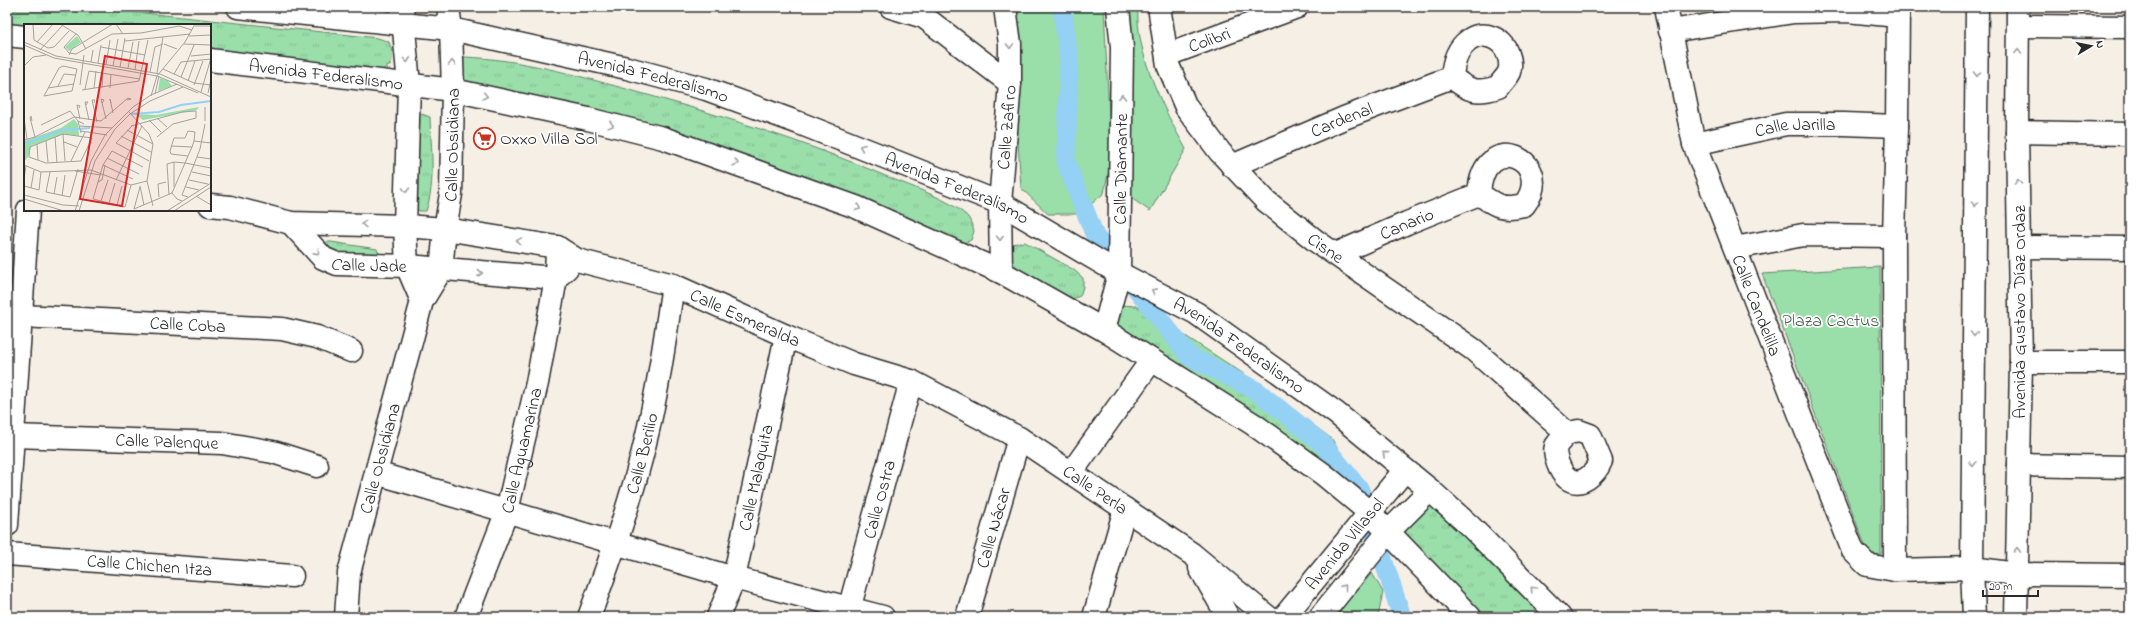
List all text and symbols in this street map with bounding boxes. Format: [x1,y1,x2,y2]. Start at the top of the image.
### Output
street label: Colibri [1185,22,1235,61]
inset map [24,24,211,211]
north arrow [2071,26,2111,66]
text: N [2091,39,2108,49]
one-way arrow [1006,43,1014,49]
street label: Avenida Federalismo [575,46,732,111]
one-way arrow [2014,49,2022,55]
street label: Avenida Federalismo [247,54,404,99]
one-way arrow [402,57,411,63]
one-way arrow [448,60,457,66]
one-way arrow [1972,71,1981,77]
street label: Calle Zafiro [992,84,1025,171]
street label: Calle Obsidiana [439,88,468,204]
one-way arrow [481,92,488,100]
one-way arrow [1118,94,1126,100]
street label: Cardenal [1307,97,1377,146]
street label: Calle Diamante [1109,112,1136,225]
street label: Calle Jarilla [1753,113,1836,145]
one-way arrow [608,120,615,128]
supermarket icon: Oxxo Villa Sol [472,125,498,151]
place label: Oxxo Villa Sol [500,127,598,153]
one-way arrow [858,144,865,152]
street label: Avenida Federalismo [880,147,1033,232]
one-way arrow [732,158,739,167]
one-way arrow [2014,179,2022,185]
one-way arrow [402,187,410,193]
one-way arrow [1971,201,1979,207]
street label: Canario [1376,202,1438,248]
one-way arrow [854,203,861,211]
street label: Avenida Gustavo Díaz Ordaz [2008,205,2034,419]
one-way arrow [361,220,367,229]
street label: Cisne [1301,228,1349,272]
one-way arrow [996,235,1004,241]
one-way arrow [516,237,522,246]
one-way arrow [313,247,320,254]
street label: Calle Candelilla [1724,251,1787,361]
street label: Calle Jade [326,252,408,281]
one-way arrow [477,268,483,277]
street label: Calle Esmeralda [685,283,804,355]
one-way arrow [1150,288,1158,296]
street label: Avenida Federalismo [1168,292,1309,402]
park label: Plaza Cactus [1783,309,1879,335]
street label: Calle Coba [149,311,226,341]
one-way arrow [1970,331,1978,337]
street label: Calle Aguamarina [496,385,551,516]
street label: Calle Obsidiana [354,400,409,517]
street label: Calle Berilio [621,411,666,498]
street label: Calle Malaquita [733,422,782,534]
street label: Calle Palenque [115,428,220,458]
one-way arrow [1382,452,1390,459]
street label: Calle Ostra [858,457,904,542]
street label: Calle Perla [1056,460,1132,522]
one-way arrow [1969,461,1977,467]
street label: Calle Nácar [971,484,1019,572]
street label: Avenida Villasol [1300,493,1392,597]
one-way arrow [2013,547,2021,553]
street label: Calle Chichen Itza [86,549,213,585]
scale bar [1983,572,2038,598]
text: 20 m [1989,578,2012,596]
one-way arrow [1340,584,1347,591]
one-way arrow [1530,586,1537,594]

